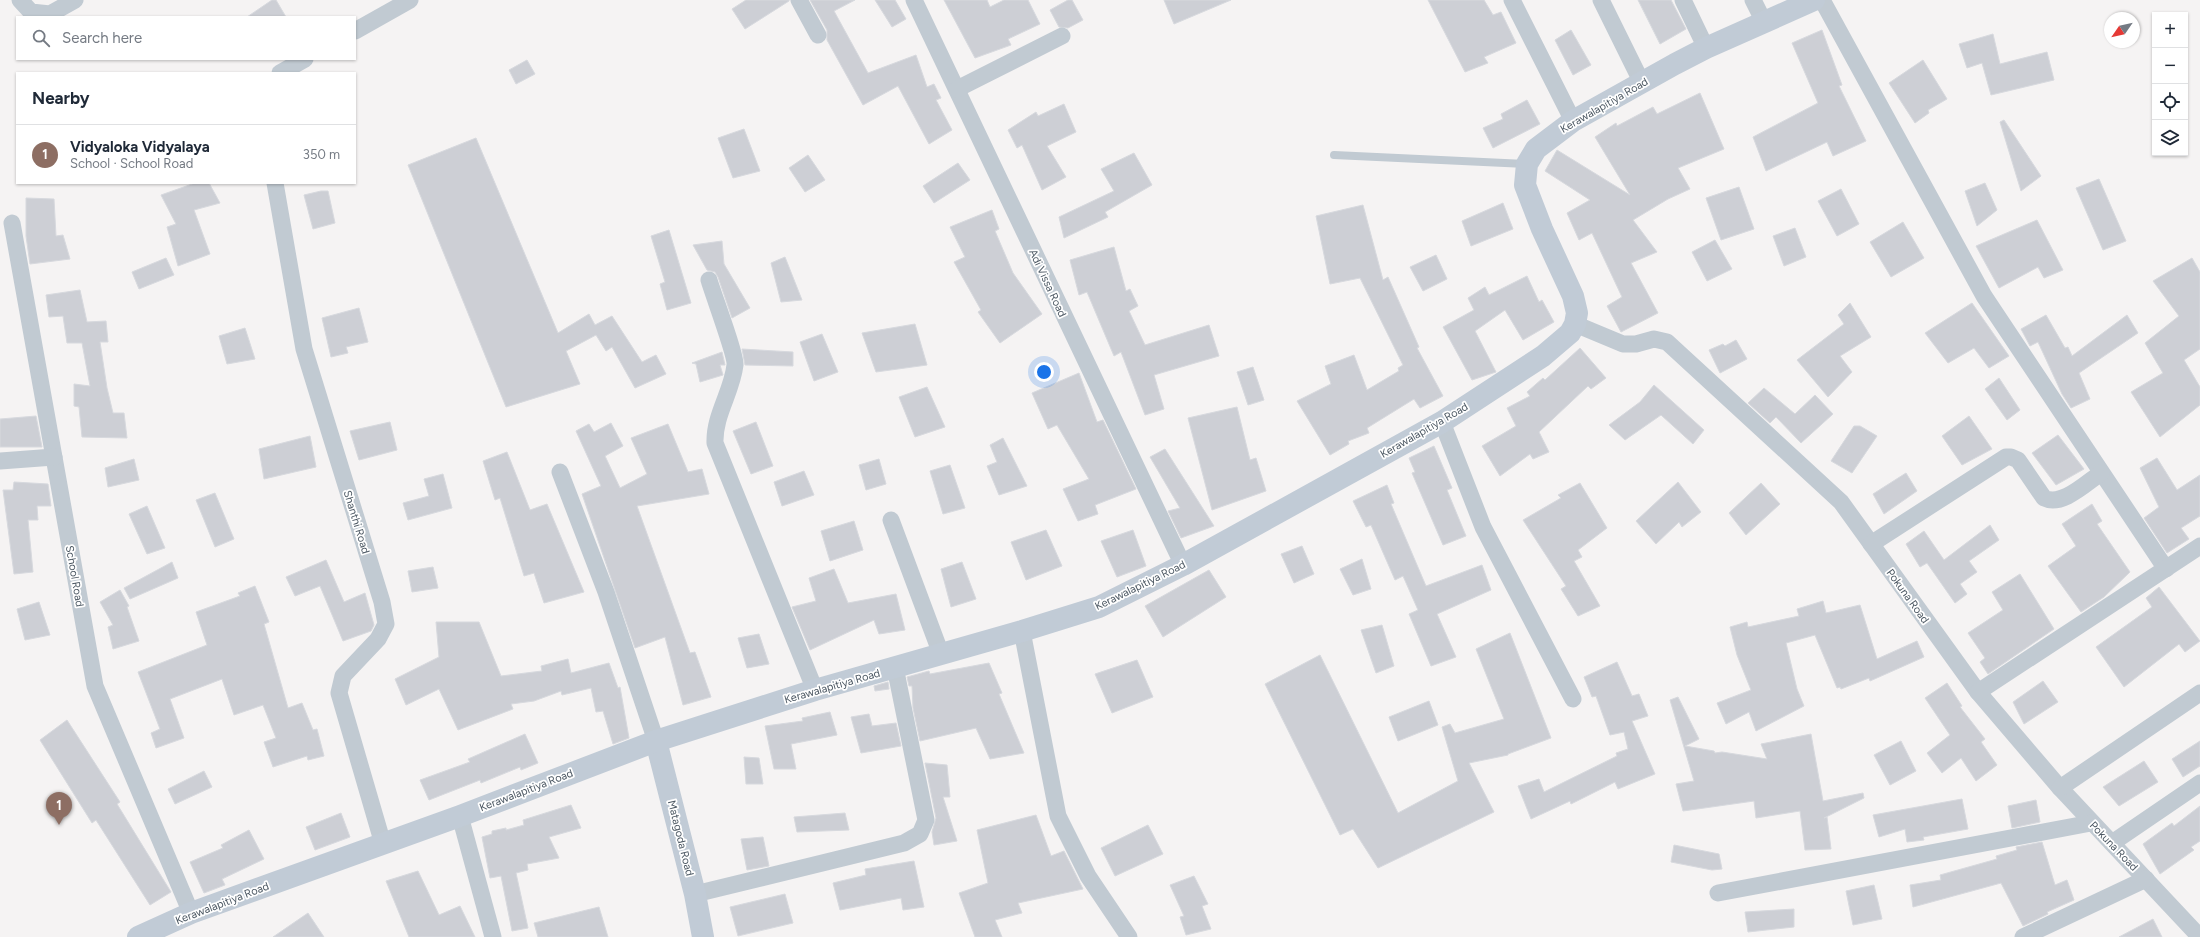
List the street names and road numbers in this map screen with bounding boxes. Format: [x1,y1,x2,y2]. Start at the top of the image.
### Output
street label: Kerawalapitiya Road [1558,75,1650,136]
street label: Adi Vissa Road [1026,247,1069,319]
street label: Kerawalapitiya Road [1378,400,1470,461]
street label: Shanthi Road [341,489,372,555]
street label: School Road [63,544,86,608]
street label: Kerawalapitiya Road [1093,558,1188,613]
street label: Pokuna Road [1884,567,1932,626]
street label: Kerawalapitiya Road [783,667,882,706]
street label: Kerawalapitiya Road [478,767,575,814]
street label: Matagoda Road [665,799,696,877]
street label: Pokuna Road [2087,819,2141,874]
street label: Kerawalapitiya Road [174,880,271,927]

